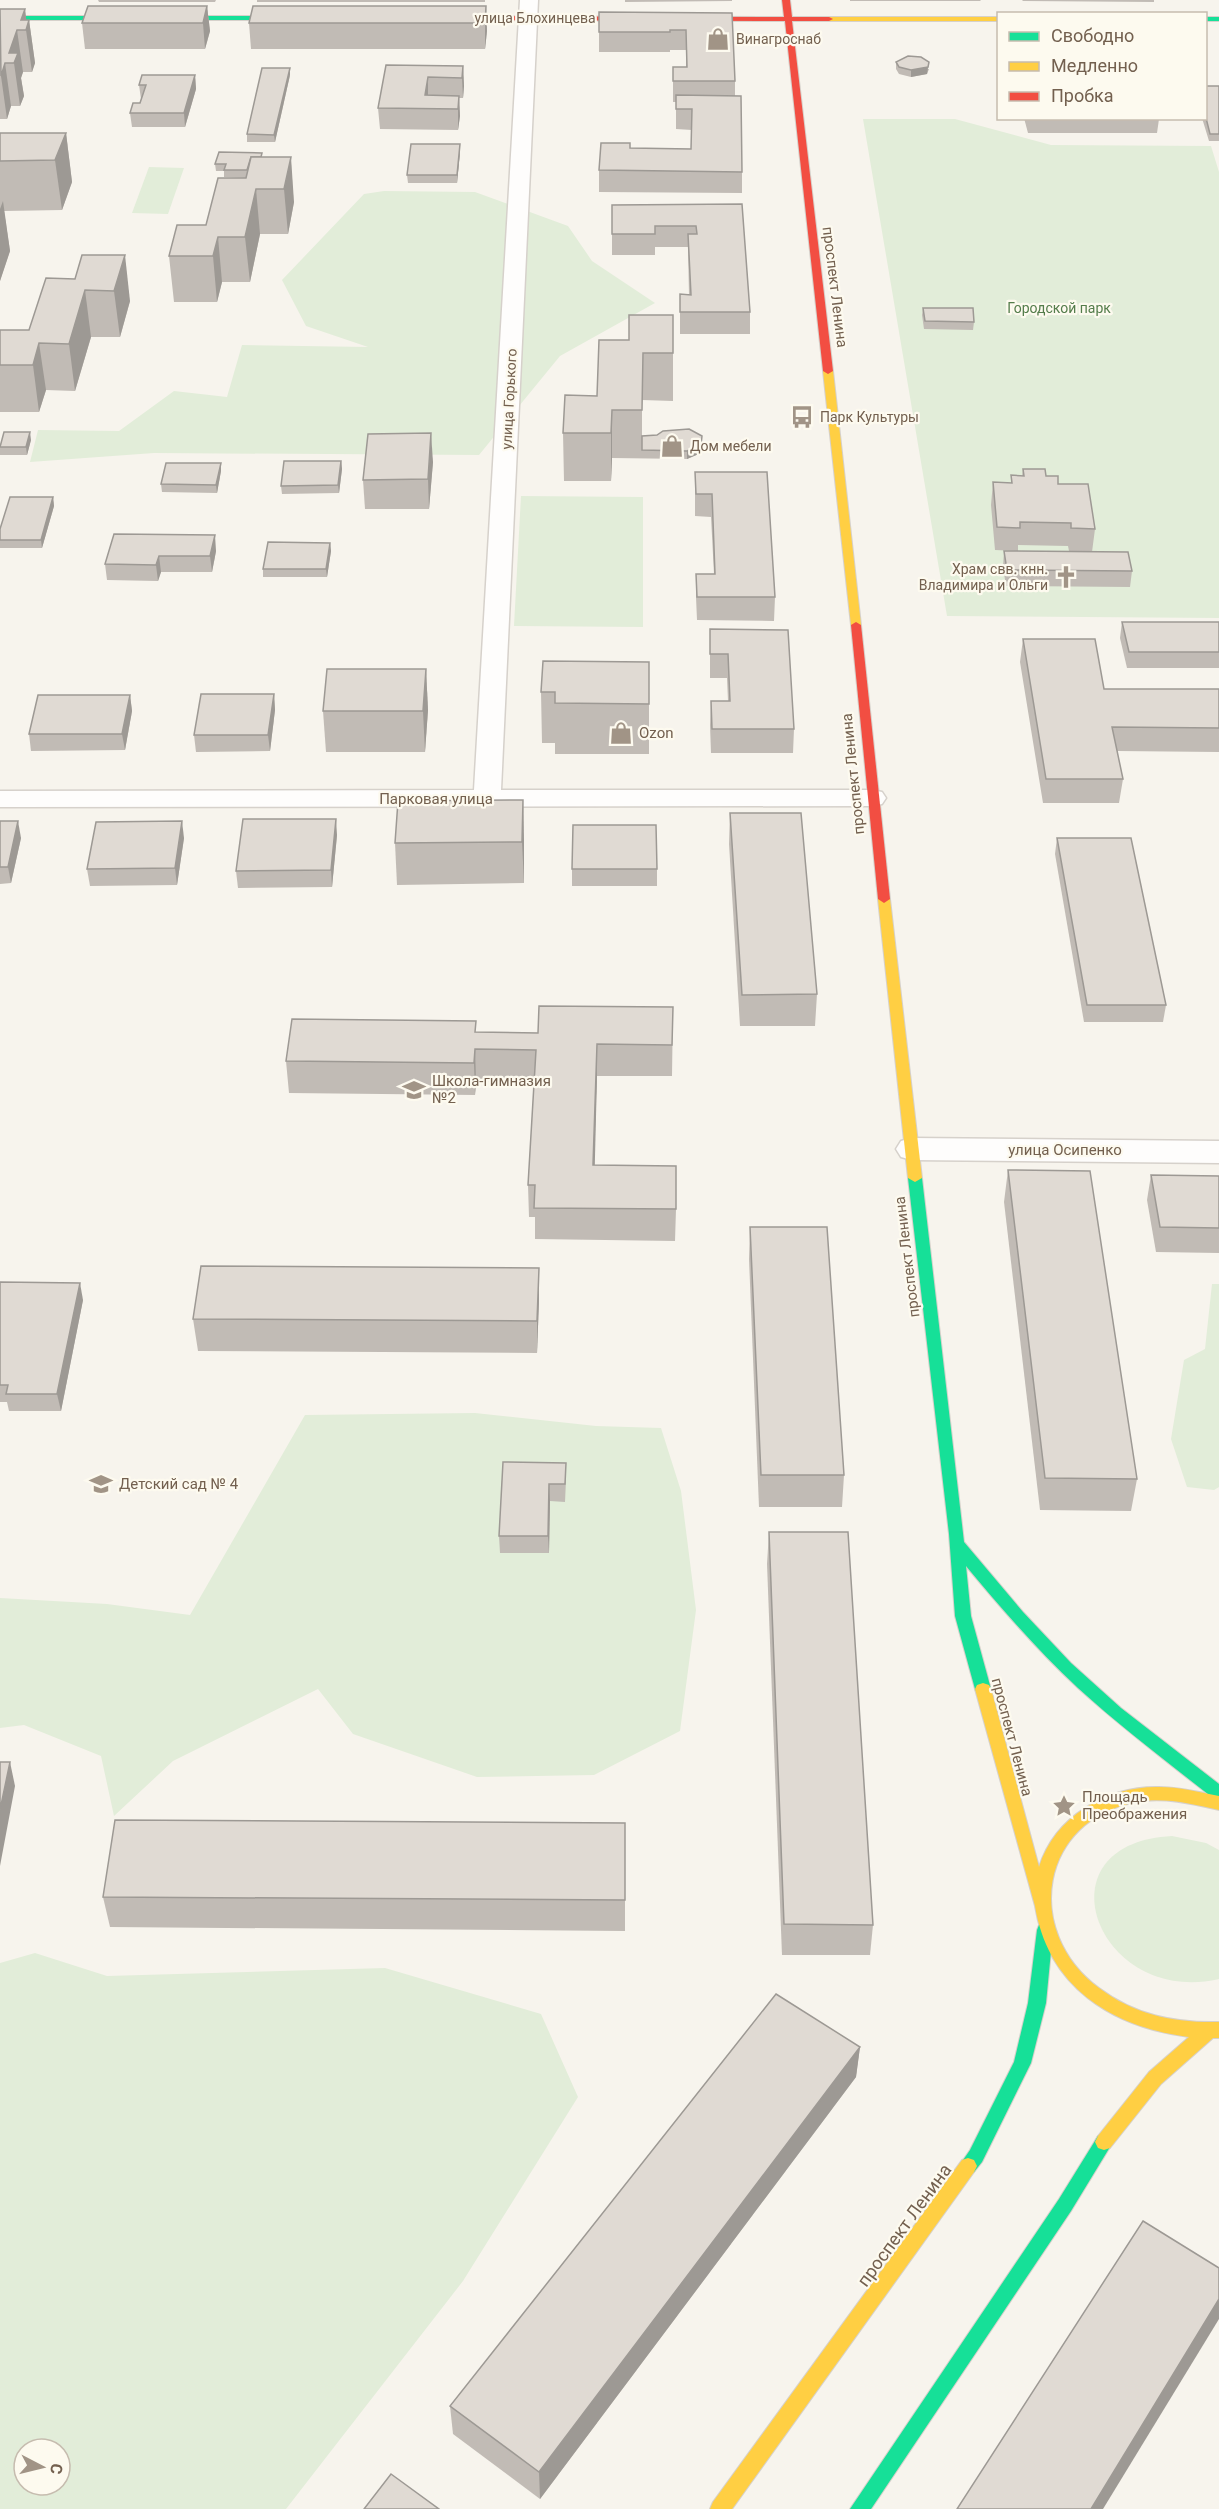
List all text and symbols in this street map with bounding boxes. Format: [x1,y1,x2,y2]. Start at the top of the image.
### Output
street label: улица Блохинцева [474,10,596,26]
legend [997,12,1207,120]
text: Свободно [1051,25,1134,46]
shop icon: Винагроснаб [705,26,731,52]
place label: Винагроснаб [736,31,821,47]
text: Медленно [1051,55,1138,76]
text: Пробка [1051,85,1114,106]
street label: проспект Ленина [819,225,851,349]
park label: Городской парк [1007,300,1111,316]
street label: улица Горького [498,348,520,450]
bus stop icon: Парк Культуры [789,404,815,430]
place label: Парк Культуры [820,409,919,425]
shop icon: Дом мебели [659,433,685,459]
place label: Дом мебели [690,438,772,454]
place label: Храм свв. кнн. Владимира и Ольги [919,561,1048,593]
church icon: Храм свв. кнн. Владимира и Ольги [1053,564,1079,590]
street label: проспект Ленина [838,712,868,836]
shop icon: Ozon [608,720,634,746]
place label: Ozon [639,724,673,742]
street label: Парковая улица [379,790,493,808]
place label: Школа-гимназия №2 [432,1072,551,1107]
school or university icon: Школа-гимназия №2 [401,1077,427,1103]
street label: улица Осипенко [1008,1141,1122,1159]
street label: проспект Ленина [891,1195,923,1319]
school or university icon: Детский сад № 4 [88,1471,114,1497]
place label: Детский сад № 4 [119,1475,239,1493]
street label: проспект Ленина [988,1676,1036,1798]
place label: Площадь Преображения [1082,1788,1187,1823]
place icon: Площадь Преображения [1051,1793,1077,1819]
street label: проспект Ленина [853,2160,955,2290]
north arrow [12,2437,72,2497]
text: С [46,2462,66,2475]

